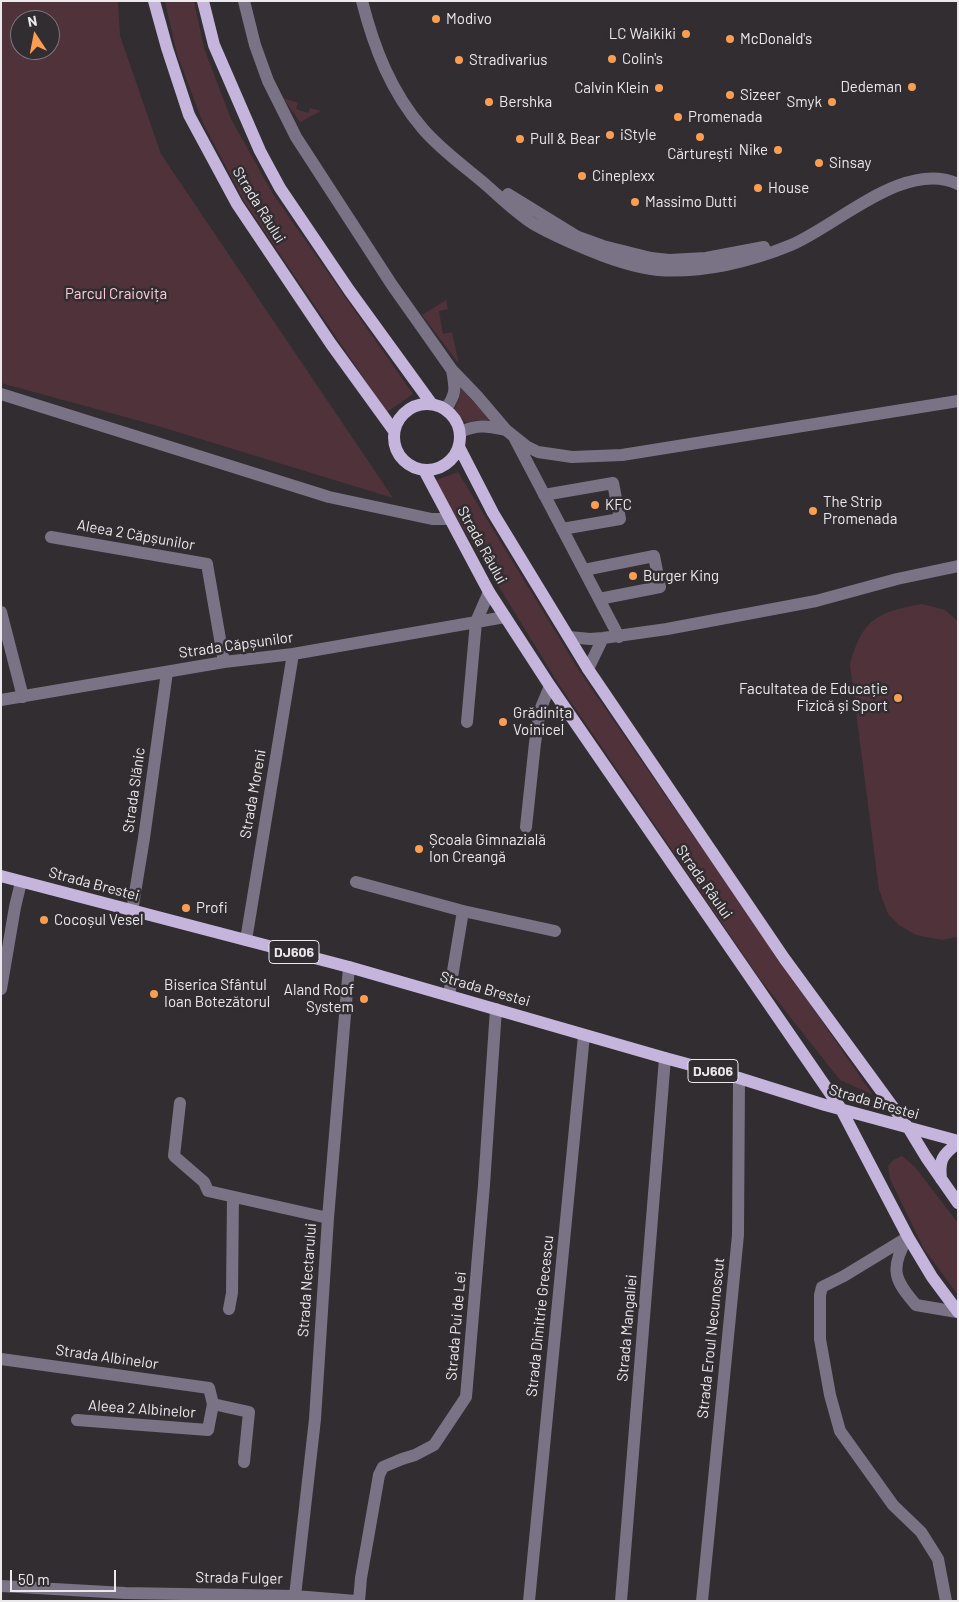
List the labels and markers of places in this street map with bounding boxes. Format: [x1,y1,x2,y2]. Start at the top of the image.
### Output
place label: Modivo [446,10,492,28]
marker: Modivo [430,13,442,25]
place label: LC Waikiki [609,25,676,43]
marker: LC Waikiki [680,28,692,40]
place label: McDonald's [740,30,812,48]
marker: McDonald's [724,33,736,45]
place label: Colin's [622,50,663,68]
place label: Stradivarius [469,51,547,69]
marker: Colin's [606,53,618,65]
marker: Stradivarius [453,54,465,66]
place label: Dedeman [840,78,902,96]
place label: Calvin Klein [574,79,649,97]
marker: Dedeman [906,81,918,93]
marker: Calvin Klein [653,82,665,94]
place label: Sizeer [740,86,781,104]
marker: Sizeer [724,89,736,101]
place label: Bershka [499,93,552,111]
place label: Smyk [787,93,822,111]
marker: Bershka [483,96,495,108]
marker: Smyk [826,96,838,108]
place label: Promenada [688,108,762,126]
marker: Promenada [672,111,684,123]
place label: iStyle [620,126,656,144]
marker: iStyle [604,129,616,141]
place label: Pull & Bear [530,130,600,148]
marker: Cărturești [694,131,706,143]
marker: Pull & Bear [514,133,526,145]
place label: Nike [739,141,768,159]
marker: Nike [772,144,784,156]
place label: Cărturești [667,145,733,163]
place label: Sinsay [829,154,871,172]
marker: Sinsay [813,157,825,169]
place label: Cineplexx [592,167,655,185]
marker: Cineplexx [576,170,588,182]
place label: House [768,179,809,197]
marker: House [752,182,764,194]
place label: Massimo Dutti [645,193,737,211]
marker: Massimo Dutti [629,196,641,208]
place label: The Strip Promenada [823,493,897,528]
place label: KFC [605,496,632,514]
marker: KFC [589,499,601,511]
marker: The Strip Promenada [807,505,819,517]
place label: Burger King [643,567,719,585]
marker: Burger King [627,570,639,582]
place label: Facultatea de Educație Fizică și Sport [739,680,888,715]
marker: Facultatea de Educație Fizică și Sport [892,692,904,704]
place label: Grădinița Voinicel [513,704,572,739]
marker: Grădinița Voinicel [497,716,509,728]
place label: Școala Gimnazială Ion Creangă [429,831,546,866]
marker: Școala Gimnazială Ion Creangă [413,843,425,855]
place label: Profi [196,899,228,917]
marker: Profi [180,902,192,914]
place label: Cocoșul Vesel [54,911,144,929]
marker: Cocoșul Vesel [38,914,50,926]
place label: Biserica Sfântul Ioan Botezătorul [164,976,270,1011]
place label: Aland Roof System [284,981,354,1016]
marker: Biserica Sfântul Ioan Botezătorul [148,988,160,1000]
marker: Aland Roof System [358,993,370,1005]

